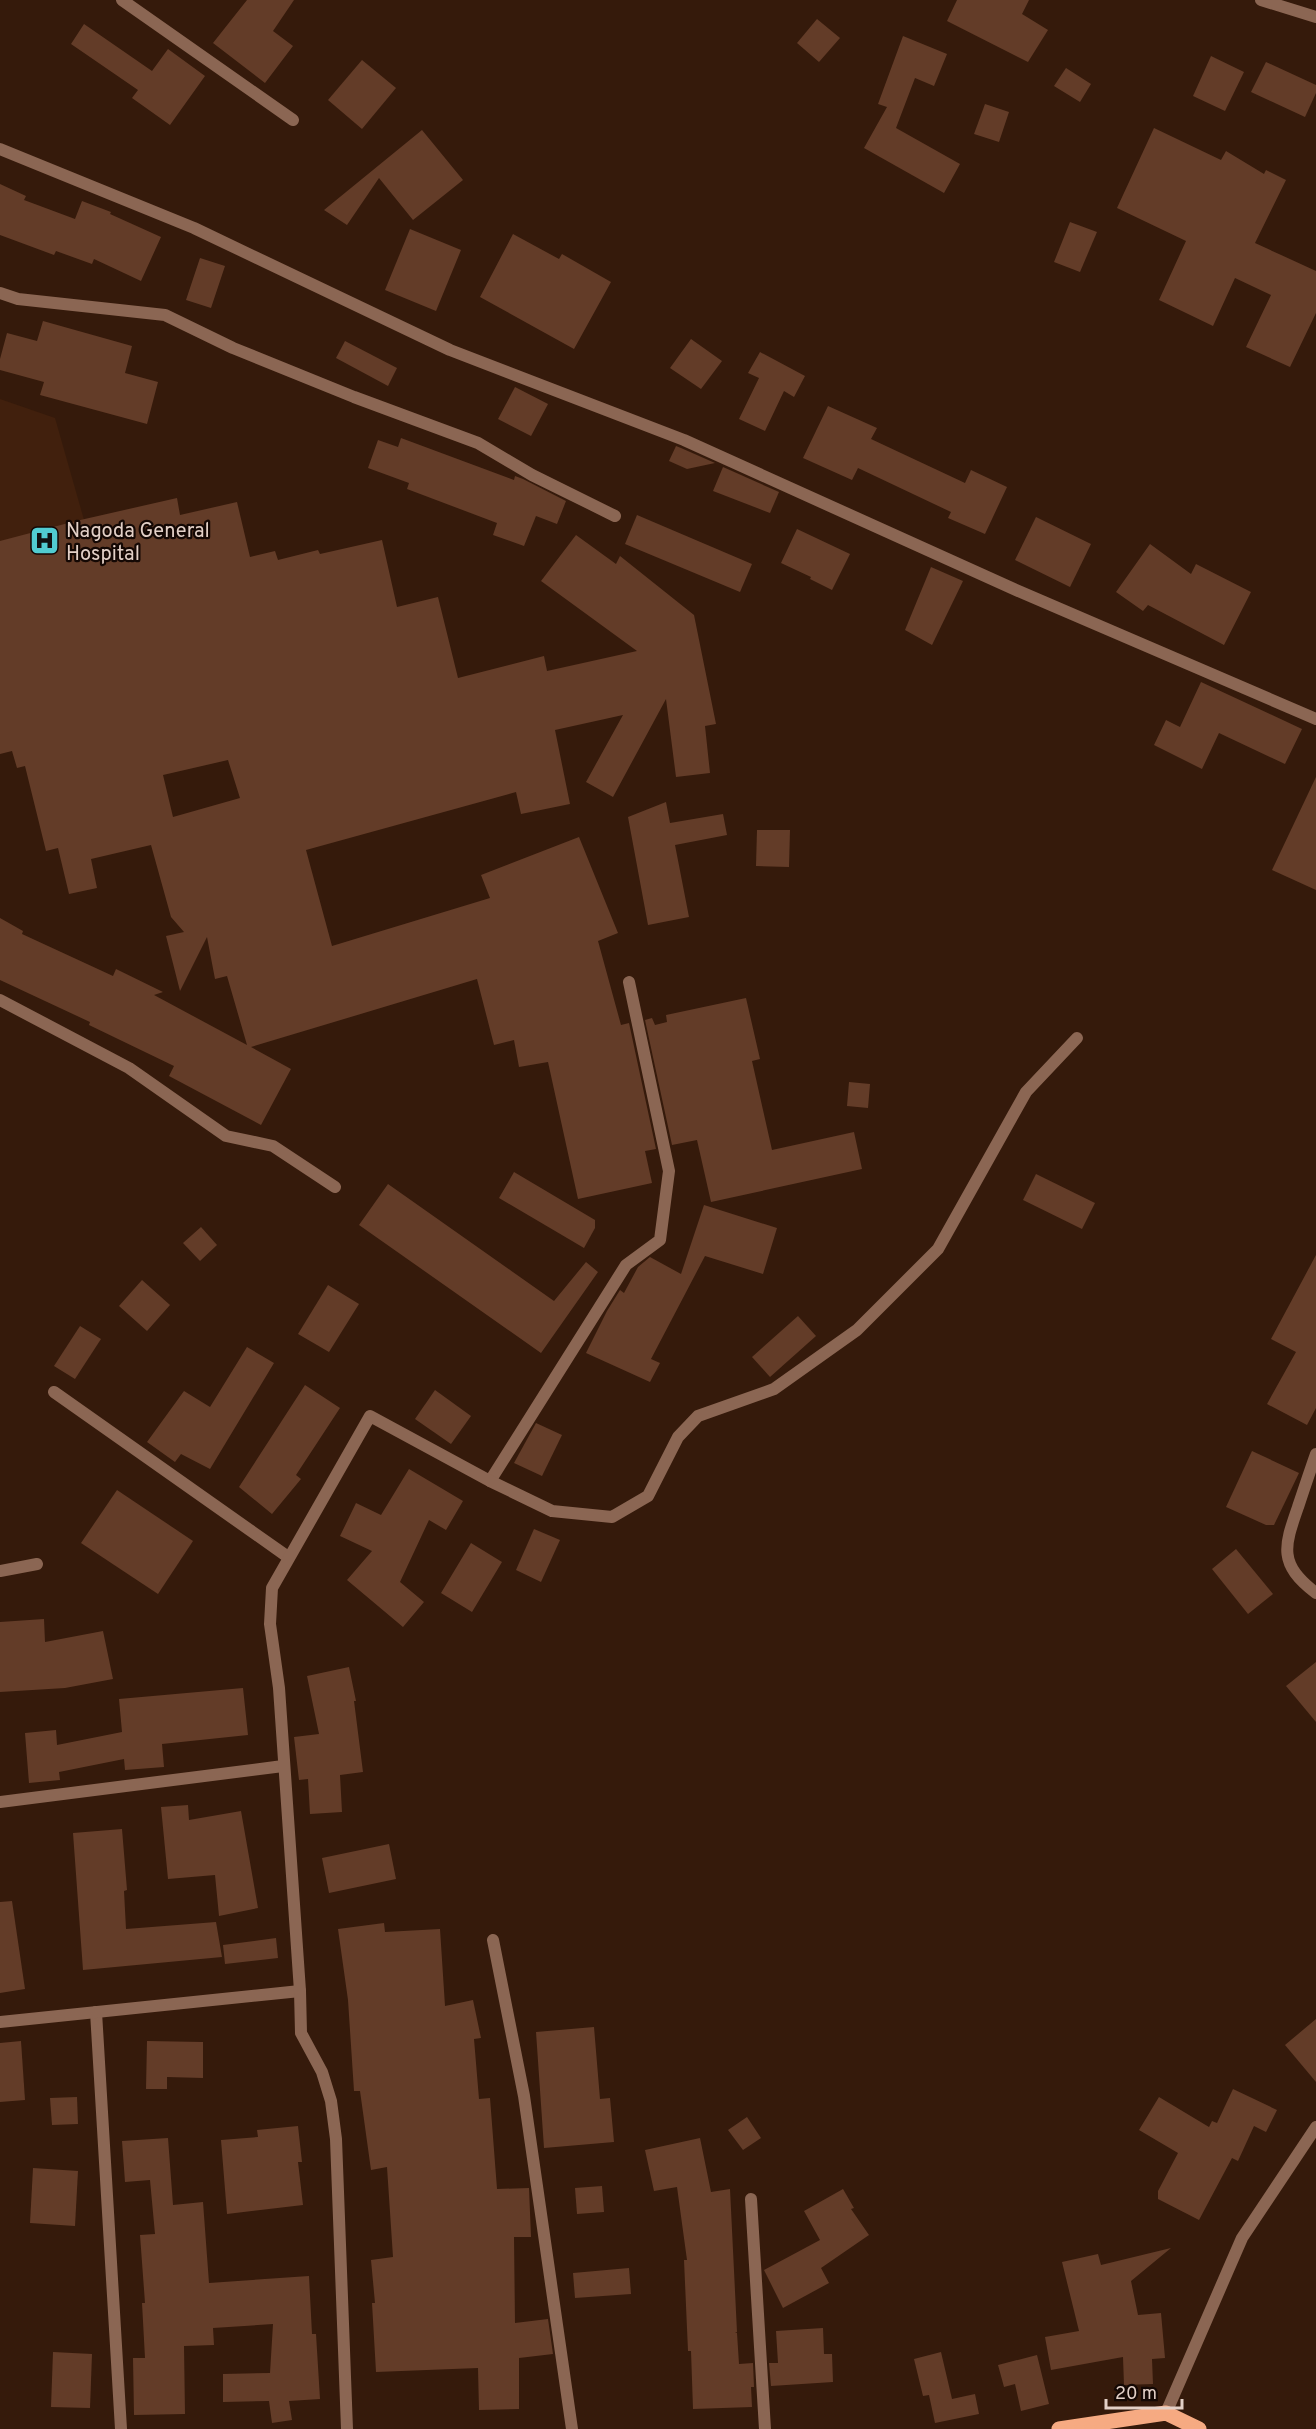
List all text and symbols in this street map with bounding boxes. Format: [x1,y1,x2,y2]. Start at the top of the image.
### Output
place label: Nagoda General Hospital [66,519,210,568]
hospital icon: Nagoda General Hospital [29,525,61,557]
scale bar [1106,2372,1182,2410]
text: 20 m [1115,2383,1157,2406]

